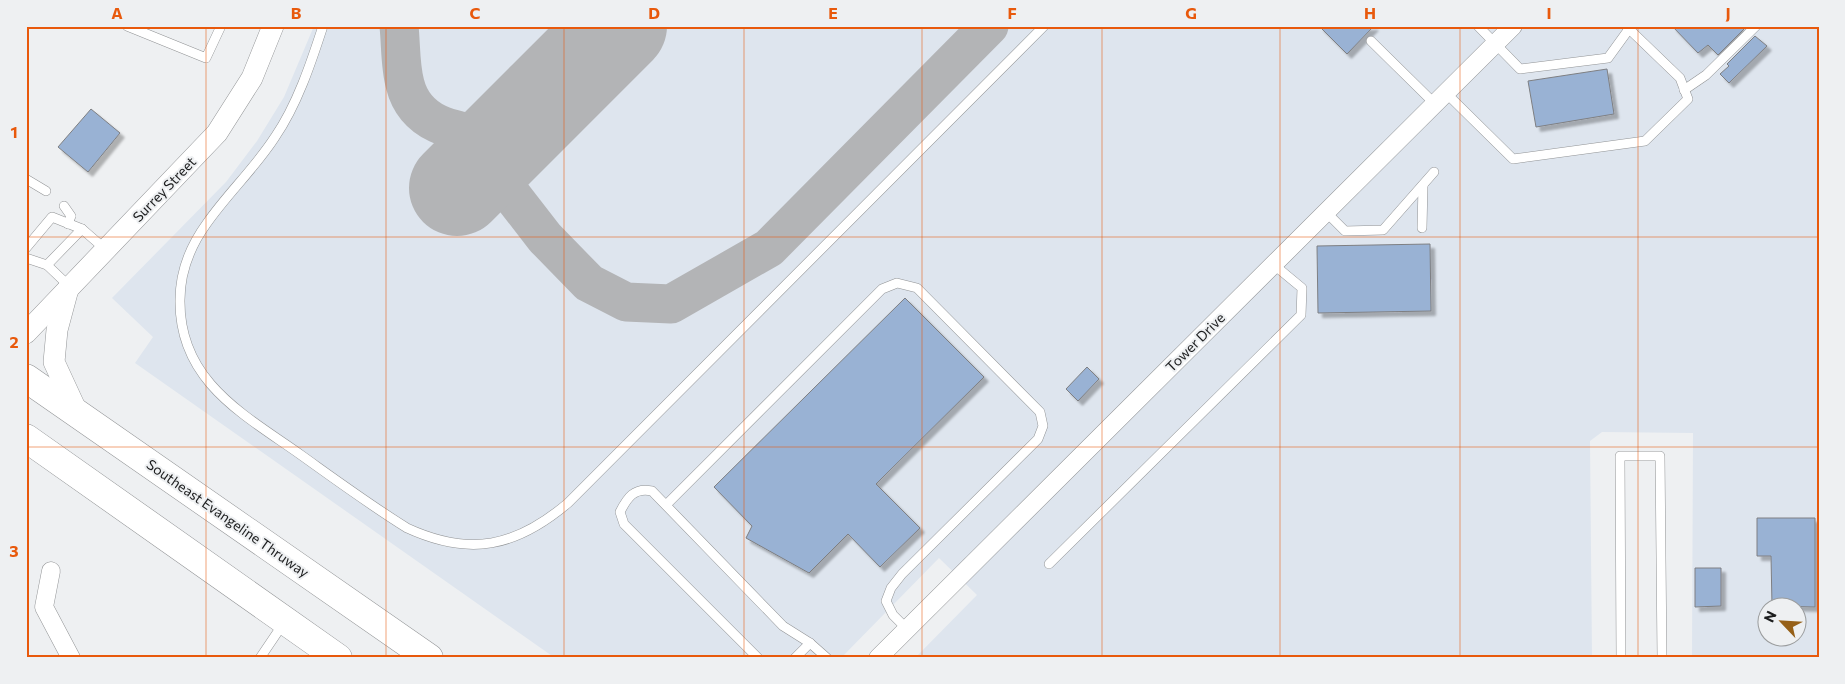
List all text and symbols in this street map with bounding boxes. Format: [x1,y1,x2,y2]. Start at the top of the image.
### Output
text: A [111,3,123,22]
text: B [291,3,302,22]
text: C [470,3,481,22]
text: D [648,3,660,22]
text: E [828,3,838,22]
text: F [1007,3,1017,22]
text: G [1185,3,1197,22]
text: H [1364,3,1376,22]
text: I [1546,3,1552,22]
text: J [1725,3,1731,22]
text: 1 [10,122,18,141]
street label: Surrey Street [129,153,199,225]
street label: Tower Drive [1162,309,1228,375]
text: 2 [9,332,19,351]
street label: Southeast Evangeline Thruway [144,455,312,581]
text: 3 [9,541,19,560]
north arrow [1758,596,1808,646]
text: N [1760,608,1780,625]

